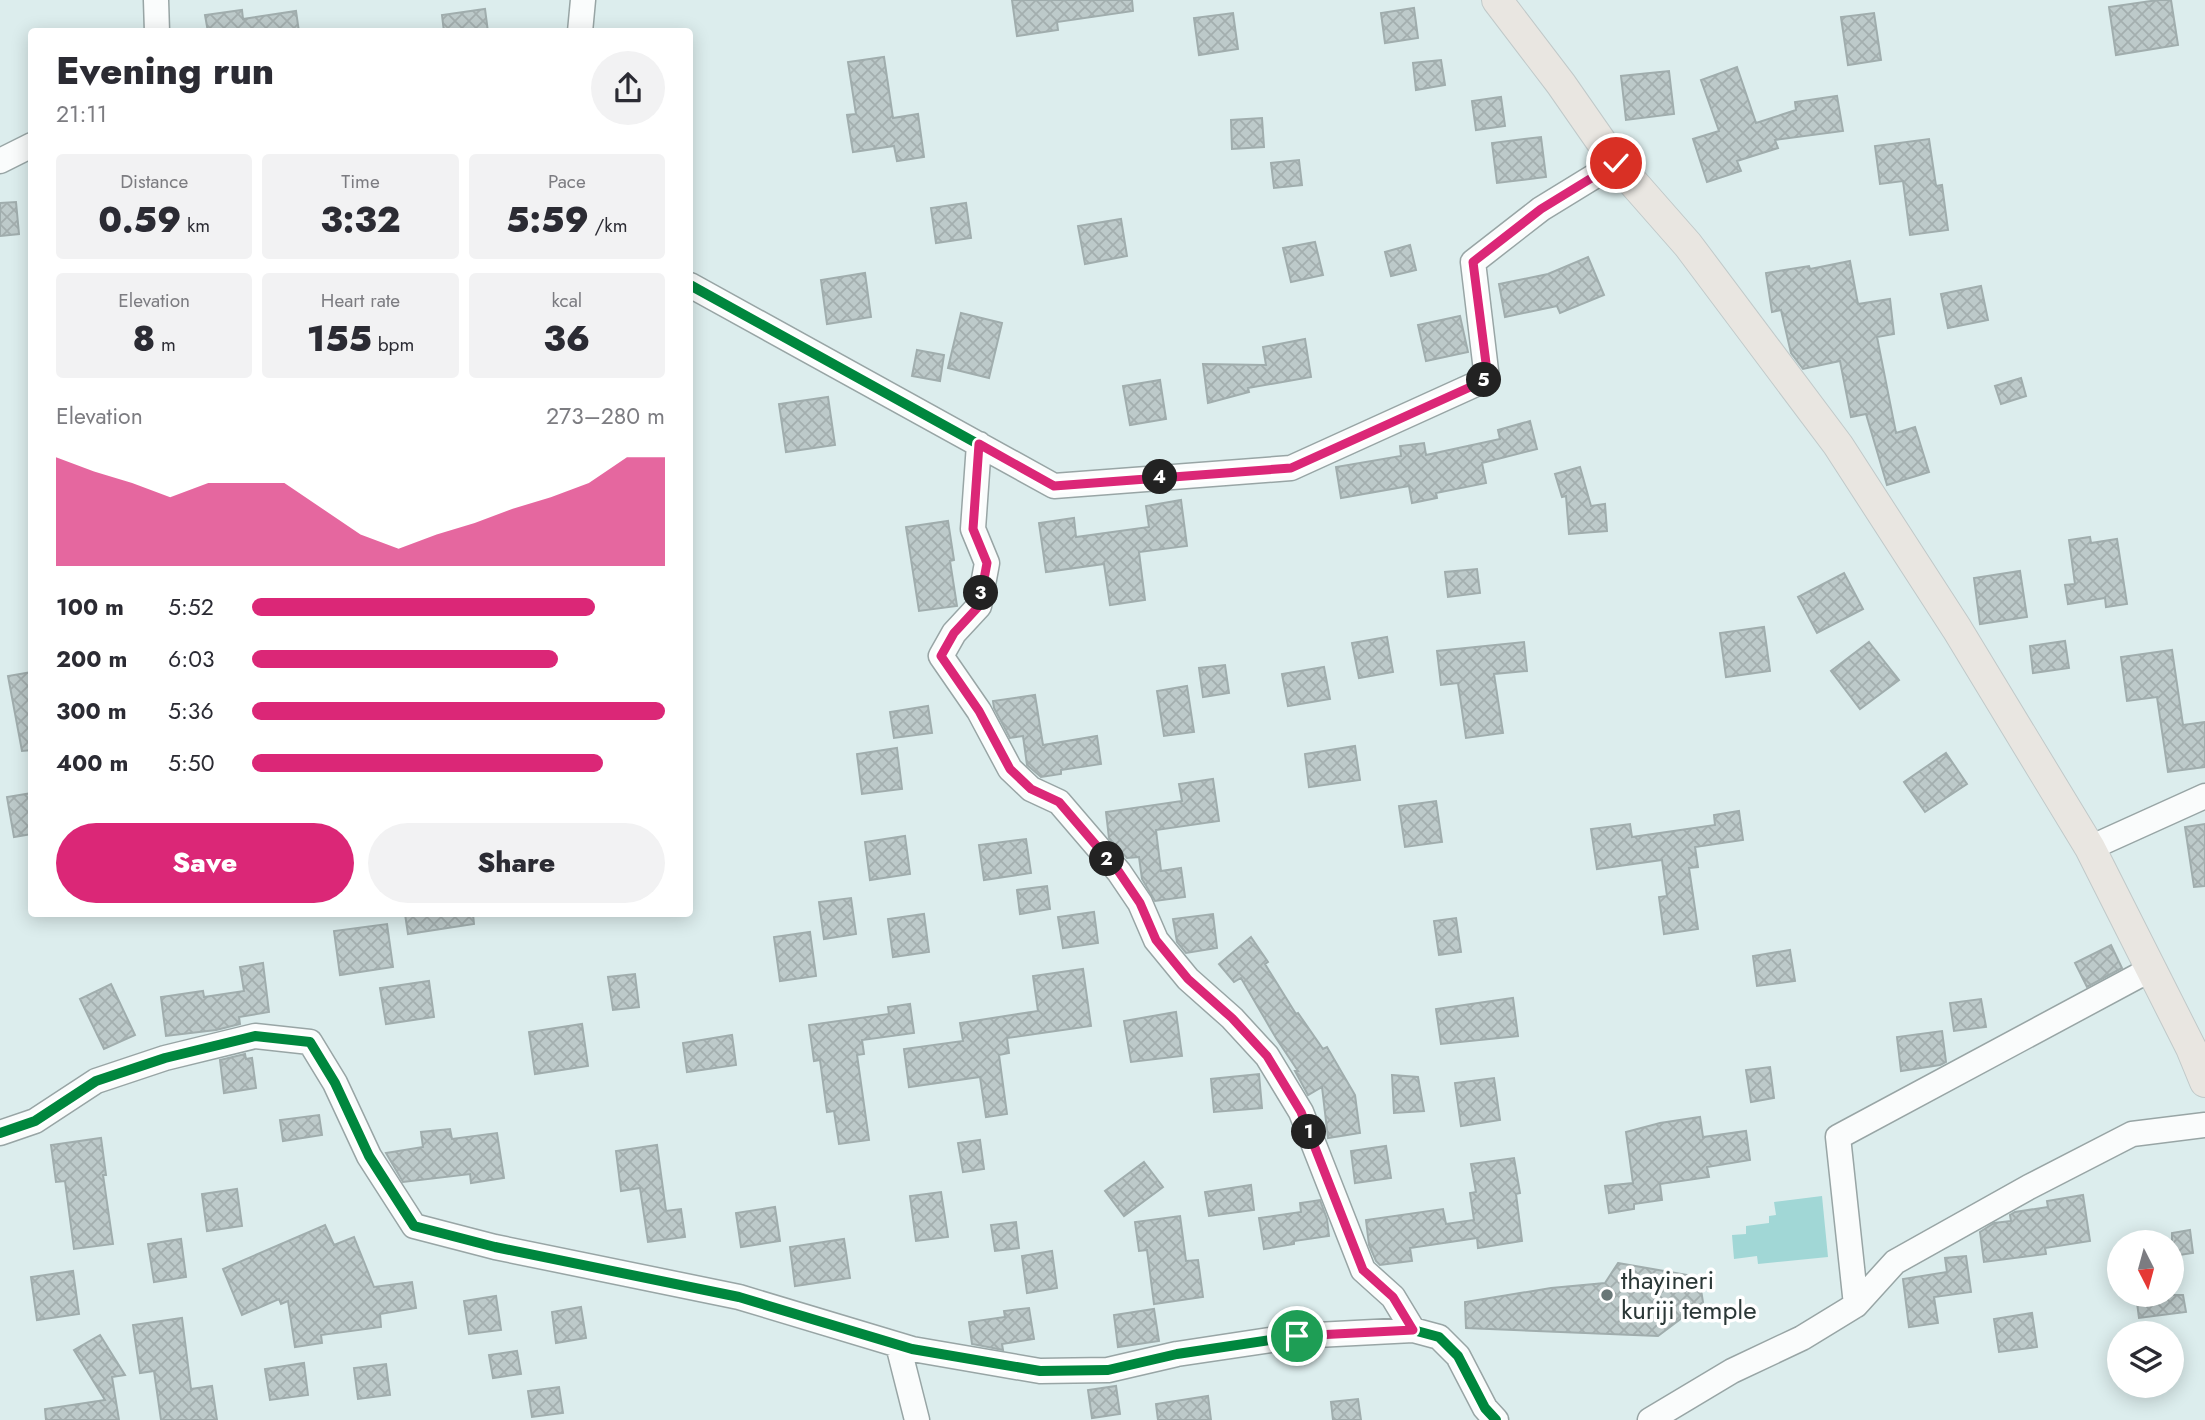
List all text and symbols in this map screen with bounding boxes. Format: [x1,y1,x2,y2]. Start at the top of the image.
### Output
text: Evening run [56,43,274,98]
button: share [591,51,665,125]
text: 21:11 [56,97,107,131]
pin [1586,133,1646,193]
icon: check [1597,144,1635,182]
text: Distance [120,168,188,195]
text: Time [341,168,380,195]
text: Pace [548,168,586,195]
text: 0.59 [98,195,181,245]
text: 3:32 [320,195,401,245]
text: 5:59 [506,195,589,245]
text: km [181,212,210,239]
text: /km [589,212,628,239]
text: Elevation [118,287,190,314]
text: Heart rate [321,287,400,314]
text: kcal [551,287,582,314]
text: 8 [133,314,155,364]
text: 155 [307,314,372,364]
text: 36 [543,314,590,364]
text: m [155,331,176,358]
text: bpm [372,331,414,358]
pin: 5 [1466,362,1502,398]
text: 5 [1477,366,1490,393]
text: Elevation [56,399,143,433]
text: 273–280 m [546,399,665,433]
pin: 4 [1142,460,1178,494]
text: 4 [1153,463,1166,490]
pin: 3 [964,576,998,610]
text: 3 [975,579,986,606]
text: 100 m [56,590,124,624]
text: 5:52 [168,590,214,624]
text: 200 m [56,642,127,676]
text: 6:03 [168,642,215,676]
text: 300 m [56,694,127,728]
text: 5:36 [168,694,214,728]
text: 400 m [56,746,128,780]
text: 5:50 [168,746,215,780]
button: Save [56,823,354,903]
button: Share [368,823,665,903]
pin: 2 [1090,842,1124,876]
text: 2 [1100,845,1113,872]
pin: 1 [1292,1114,1326,1150]
text: 1 [1304,1118,1313,1145]
north arrow [2107,1230,2184,1307]
map controls [2107,1230,2184,1398]
place label: thayineri kuriji temple [1621,1261,1757,1329]
marker: thayineri kuriji temple [1599,1287,1615,1303]
pin [1267,1306,1327,1366]
icon: arrive [1278,1317,1316,1355]
button: layers [2107,1321,2184,1398]

